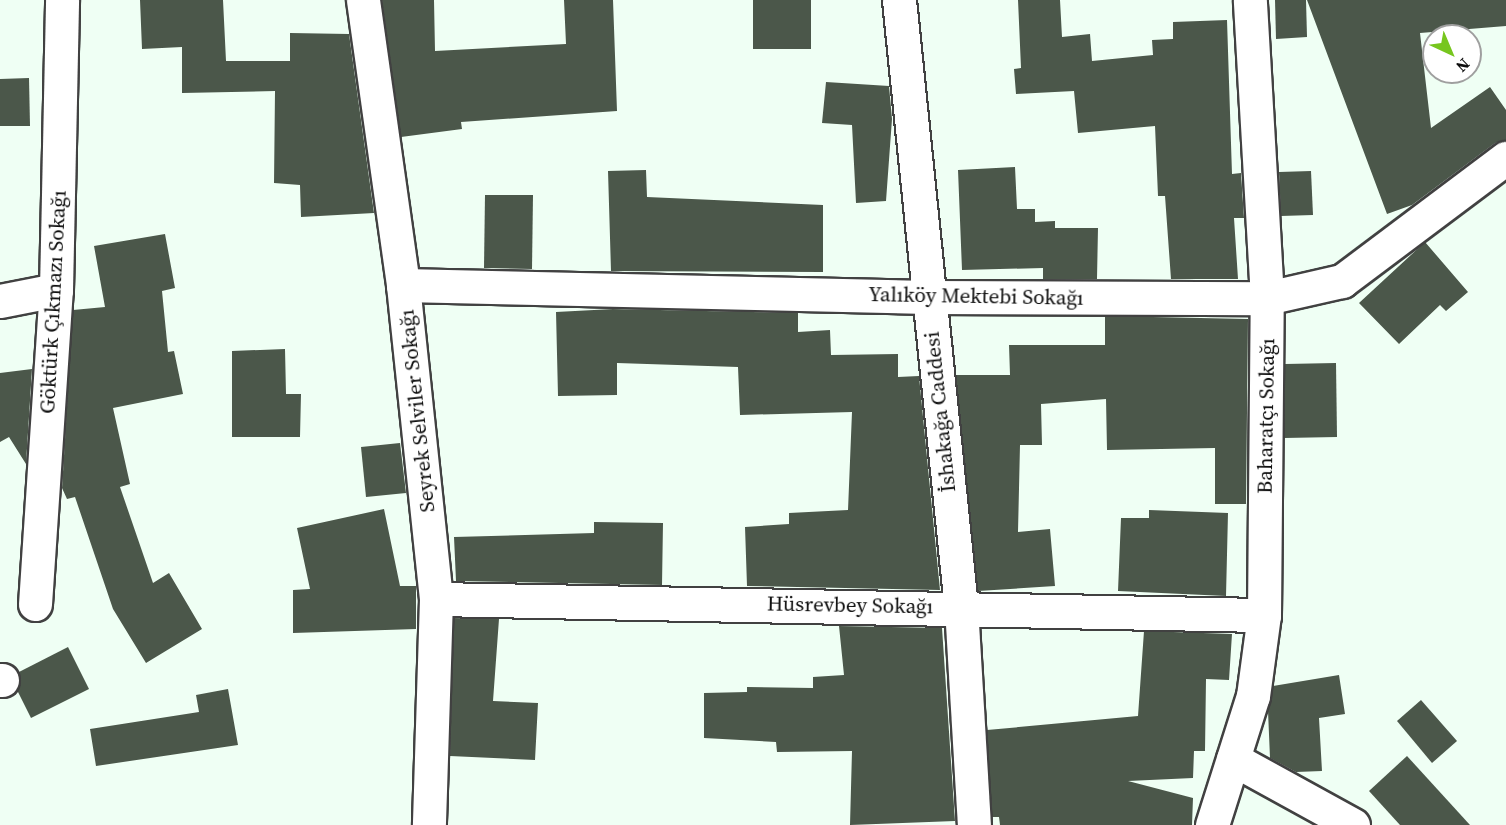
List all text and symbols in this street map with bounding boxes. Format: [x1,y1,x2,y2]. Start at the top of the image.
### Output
north arrow [1422,24,1482,84]
text: N [1451,54,1475,77]
street label: Göktürk Çıkmazı Sokağı [35,190,71,414]
street label: Yalıköy Mektebi Sokağı [868,282,1084,310]
street label: Seyrek Selviler Sokağı [394,308,440,514]
street label: İshakağa Caddesi [919,330,961,494]
street label: Baharatçı Sokağı [1252,338,1280,494]
street label: Hüsrevbey Sokağı [767,591,933,619]

